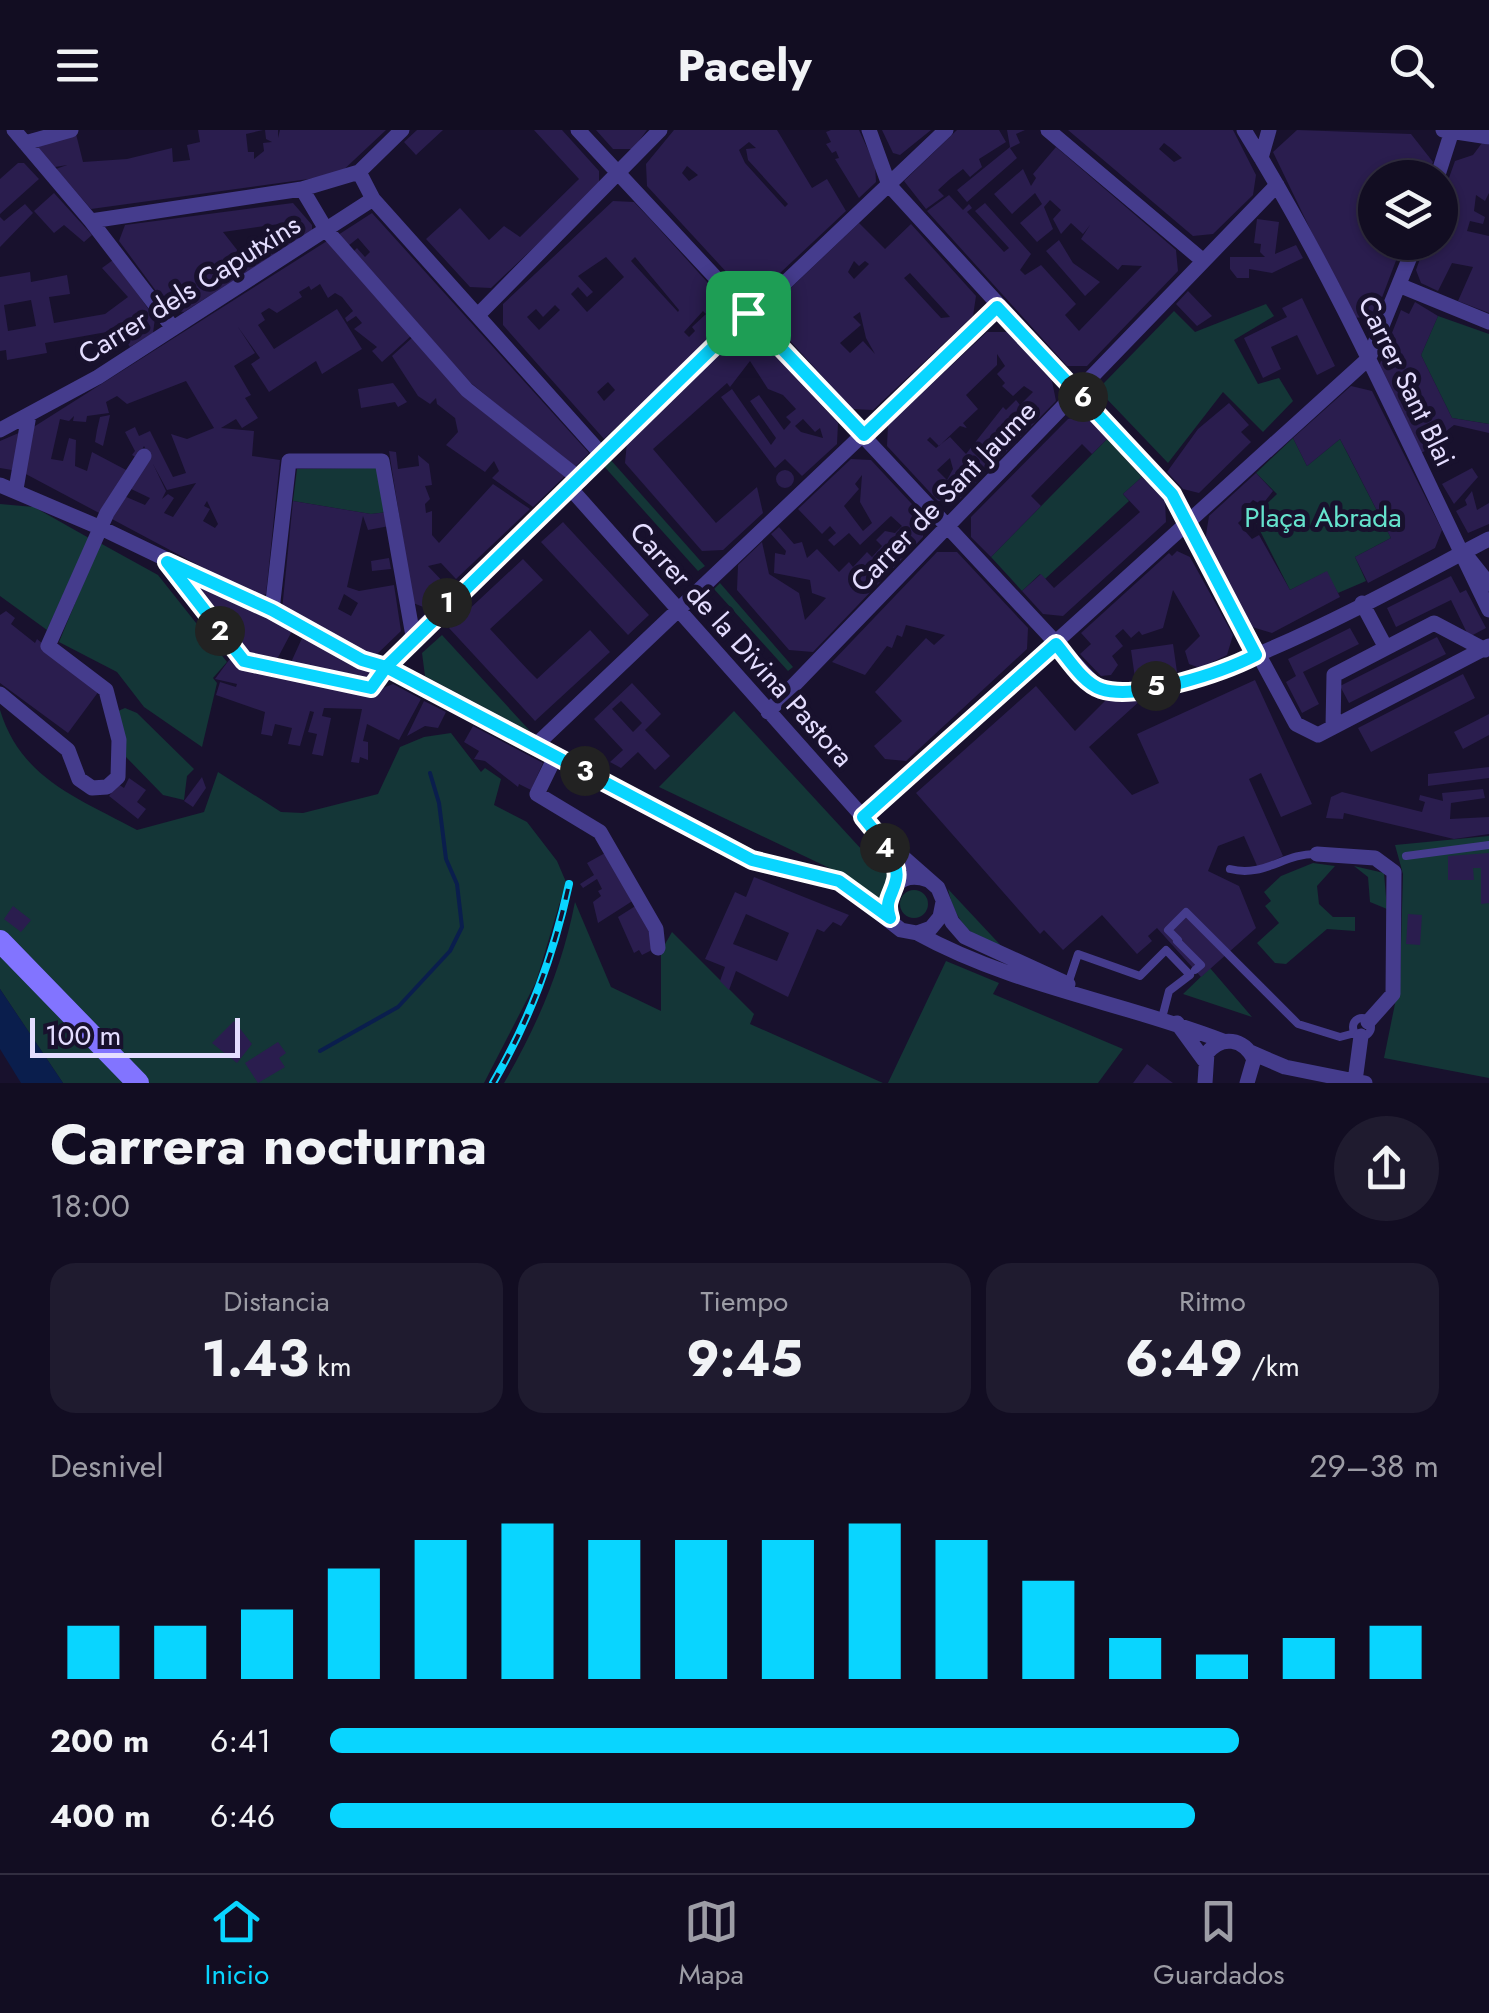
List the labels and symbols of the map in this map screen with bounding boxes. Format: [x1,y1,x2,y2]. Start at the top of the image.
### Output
street label: Carrer dels Caputxins [70,204,308,374]
pin [706,271,791,356]
street label: Carrer Sant Blai [1348,289,1466,473]
pin: 6 [1058,372,1108,422]
street label: Carrer de Sant Jaume [841,391,1046,601]
park label: Plaça Abrada [1244,497,1402,538]
street label: Carrer de la Divina Pastora [620,513,863,776]
pin: 1 [422,578,472,628]
pin: 2 [195,606,245,656]
pin: 5 [1131,661,1181,711]
pin: 3 [560,746,610,796]
pin: 4 [860,823,910,873]
scale bar [30,1013,240,1058]

